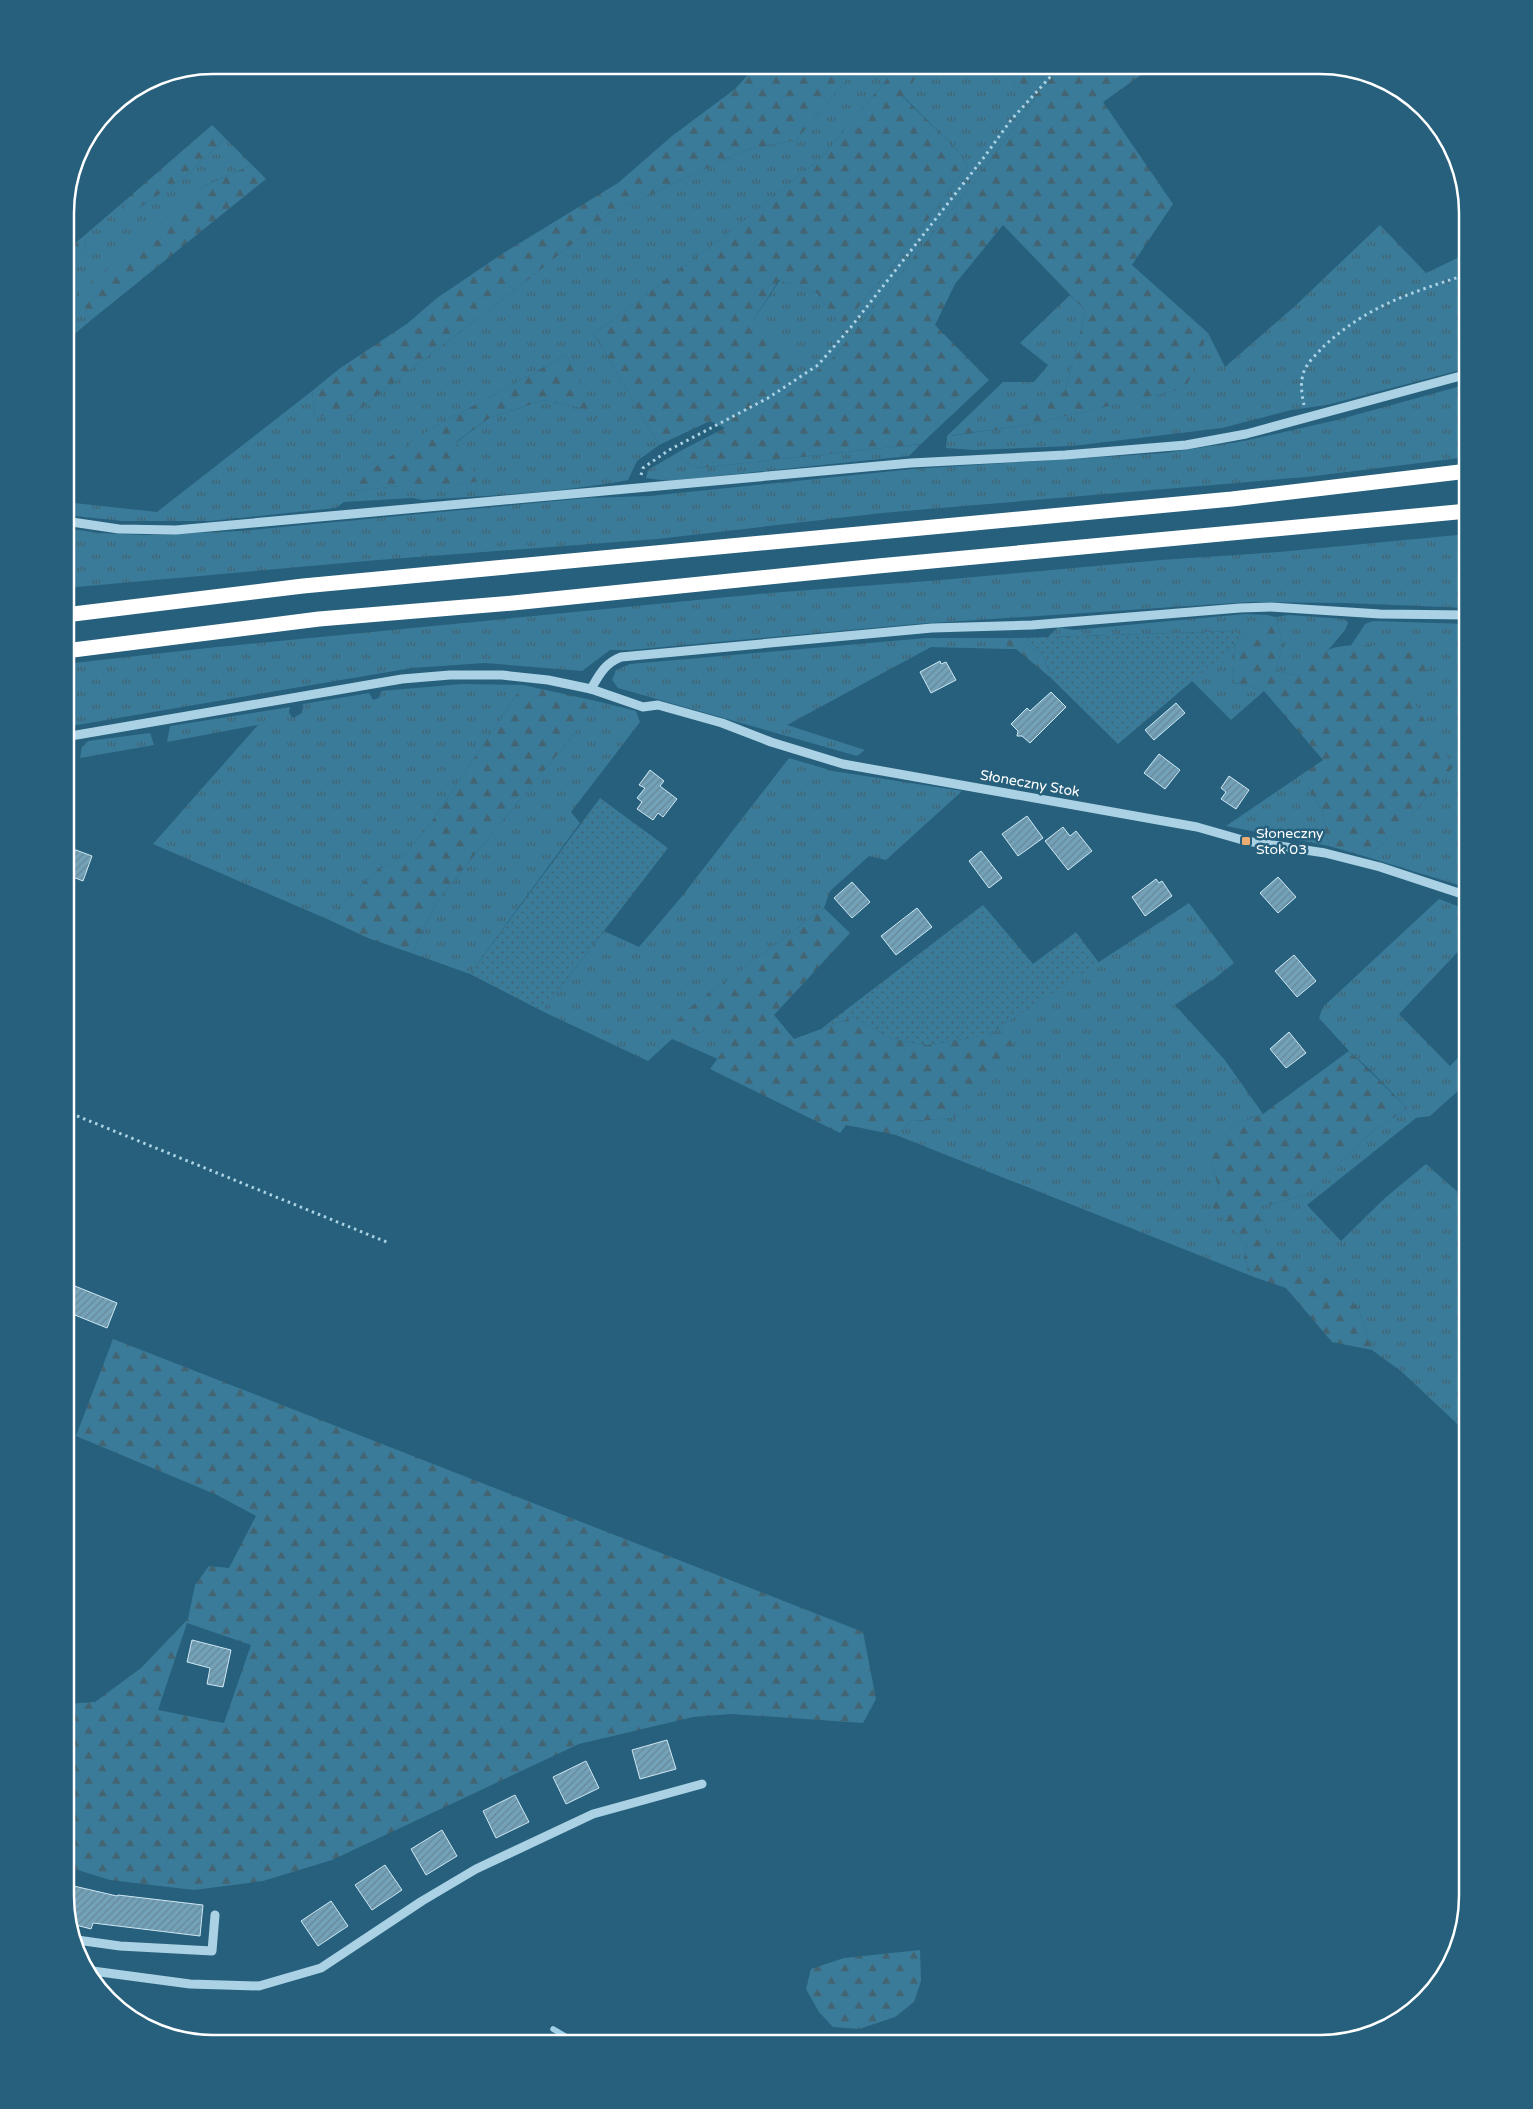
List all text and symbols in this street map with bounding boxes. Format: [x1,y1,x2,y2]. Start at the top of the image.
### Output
street label: Słoneczny Stok [979,766,1081,801]
place label: Słoneczny Stok 03 [1256,825,1324,858]
marker: Słoneczny Stok 03 [1240,835,1252,847]

